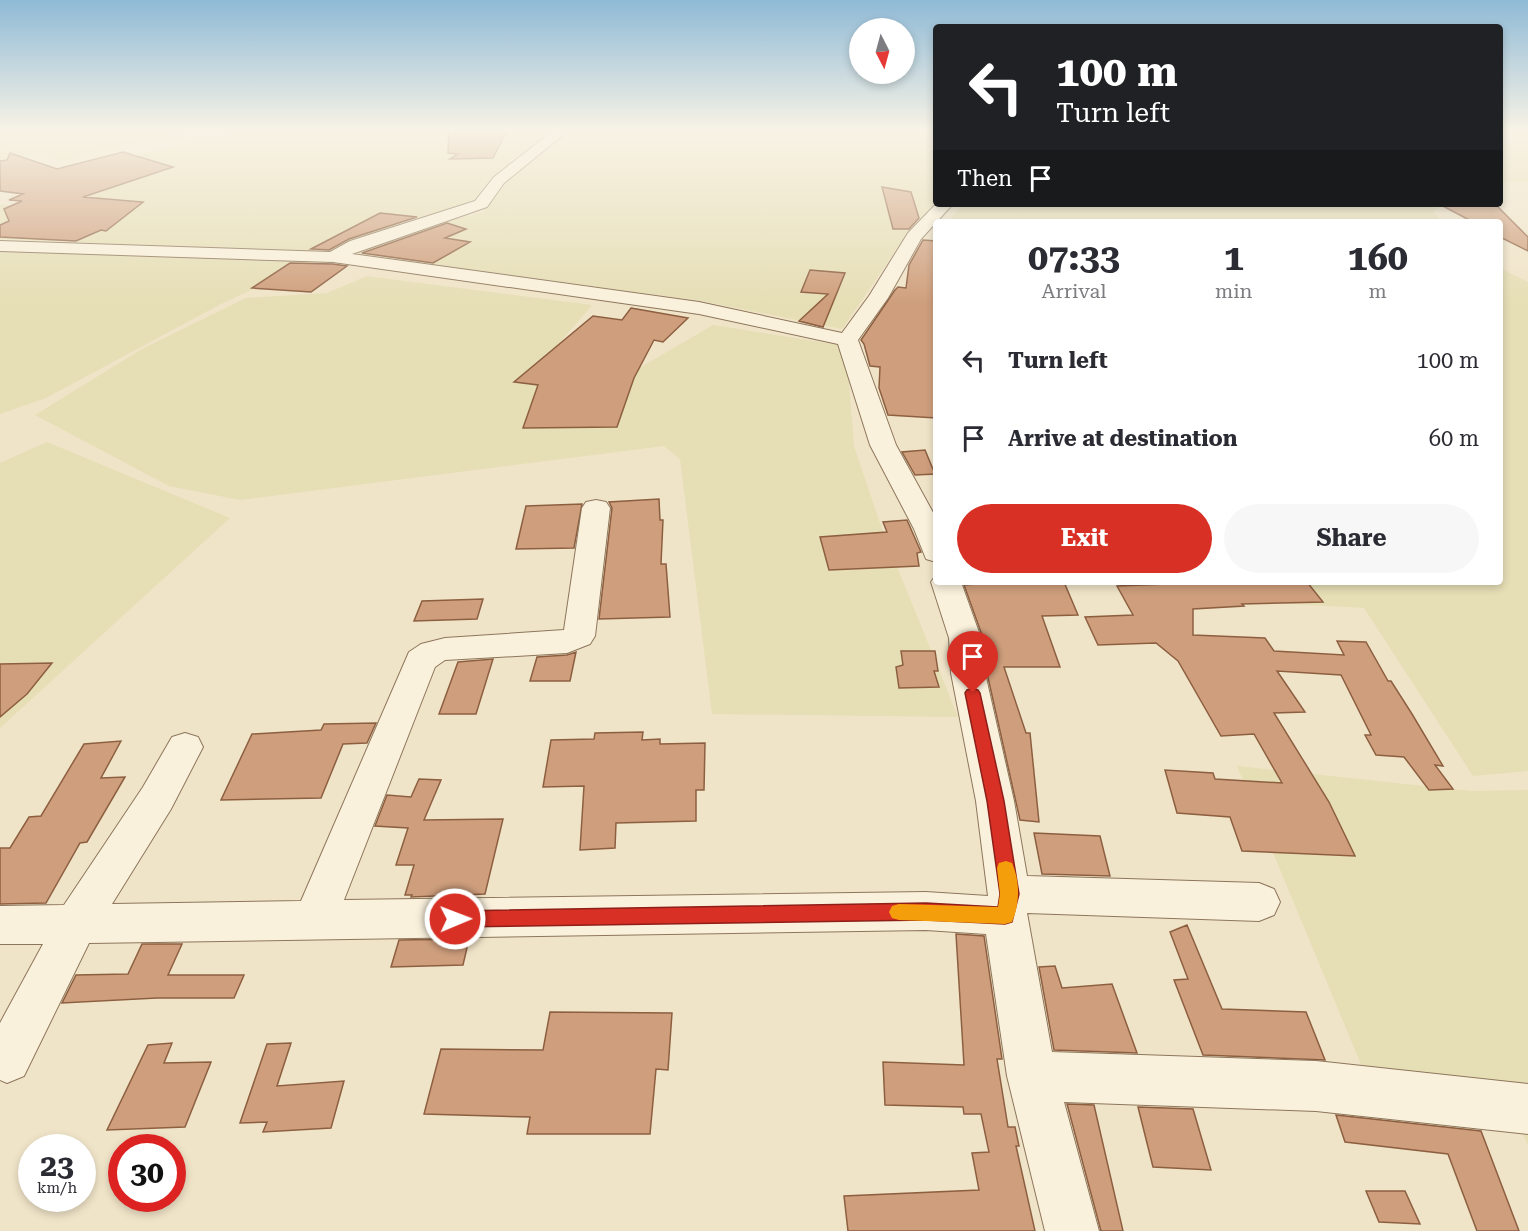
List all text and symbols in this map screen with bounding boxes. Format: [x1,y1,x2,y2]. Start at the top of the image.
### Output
north arrow [849,18,915,84]
map controls [849,18,915,84]
text: 100 m [1056,47,1178,96]
icon: left [957,48,1035,126]
text: Turn left [1056,97,1170,129]
icon: arrive [1024,162,1057,195]
text: Then [957,166,1012,191]
text: 07:33 [1028,237,1120,279]
text: 1 [1224,237,1244,279]
text: 160 [1348,237,1408,279]
text: Arrival [1041,279,1106,303]
text: min [1215,279,1252,303]
text: m [1369,279,1387,303]
icon: left [957,344,990,377]
text: Turn left [1008,348,1108,373]
text: 100 m [1416,348,1479,373]
icon: arrive [957,422,990,455]
text: Arrive at destination [1008,426,1237,451]
text: 60 m [1429,426,1479,451]
button: Exit [957,504,1212,573]
button: Share [1224,504,1479,573]
pin [947,631,998,693]
icon: arrive [956,640,989,673]
position arrow [423,887,487,951]
speed limit sign: 30 [108,1134,186,1212]
text: 23 [40,1148,74,1183]
text: km/h [37,1179,77,1197]

